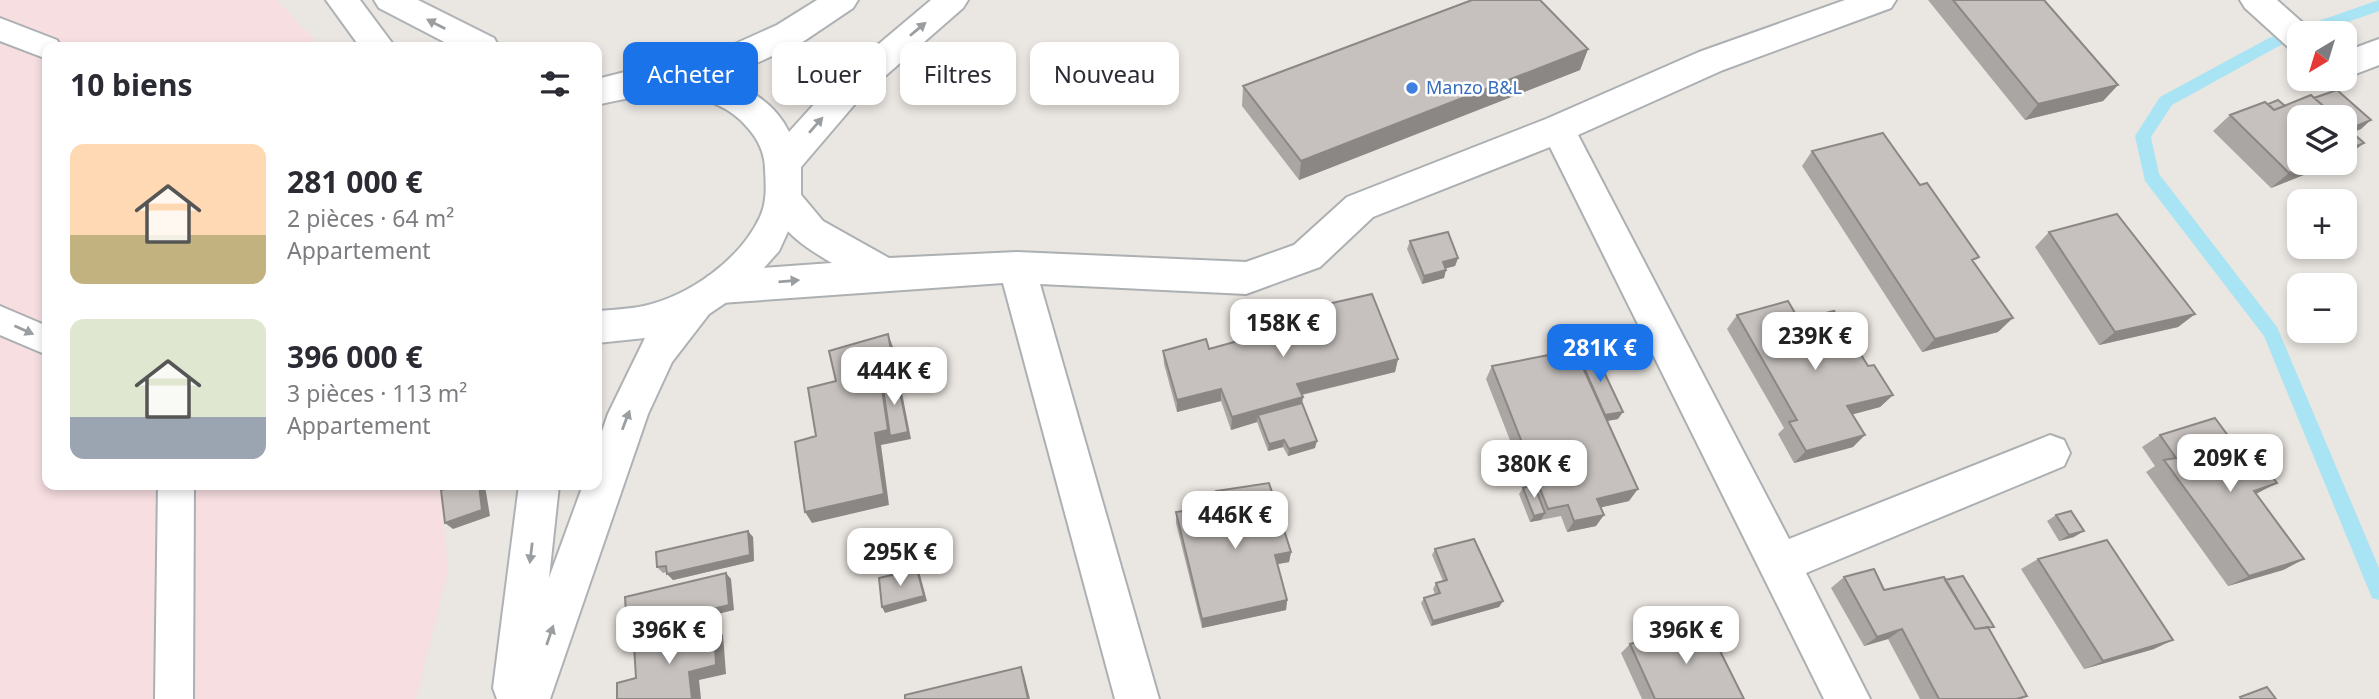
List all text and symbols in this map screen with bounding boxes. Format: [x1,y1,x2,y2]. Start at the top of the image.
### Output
one-way arrow [426,18,446,29]
north arrow [2287,21,2357,91]
map controls [2287,21,2357,343]
one-way arrow [910,22,927,37]
chip: Acheter [623,42,758,105]
chip: Louer [772,42,886,105]
chip: Filtres [900,42,1016,105]
chip: Nouveau [1030,42,1179,105]
text: 10 biens [70,64,193,105]
icon: filters [536,65,574,103]
place label: Manzo B&L [1426,75,1522,99]
marker: Manzo B&L [1404,80,1420,96]
button: layers [2287,105,2357,175]
one-way arrow [808,117,823,134]
text: 281 000 € [287,161,423,202]
icon: home [126,172,210,256]
button: + [2287,189,2357,259]
text: 2 pièces · 64 m² [287,202,454,234]
text: Appartement [287,234,431,266]
button: − [2287,273,2357,343]
one-way arrow [779,276,801,287]
pin: 158K € [1226,300,1340,359]
text: 158K € [1246,306,1320,338]
pin: 239K € [1758,312,1872,372]
text: 239K € [1778,319,1852,351]
pin: 281K € [1543,324,1657,384]
one-way arrow [13,325,34,336]
text: 281K € [1563,331,1637,363]
text: 396 000 € [287,336,423,377]
icon: home [126,347,210,431]
pin: 444K € [837,348,951,407]
text: 444K € [857,354,931,386]
text: 3 pièces · 113 m² [287,377,467,409]
text: Appartement [287,409,431,441]
one-way arrow [621,410,632,431]
pin: 209K € [2173,434,2287,494]
pin: 380K € [1477,440,1591,500]
text: 209K € [2193,441,2267,473]
text: 380K € [1497,447,1571,479]
pin: 446K € [1178,491,1292,551]
text: 446K € [1198,498,1272,530]
pin: 295K € [843,528,957,588]
text: 295K € [863,535,937,567]
one-way arrow [526,542,537,564]
pin: 396K € [612,606,726,666]
pin: 396K € [1629,606,1743,666]
text: 396K € [632,613,706,645]
text: 396K € [1649,613,1723,645]
one-way arrow [545,624,556,645]

